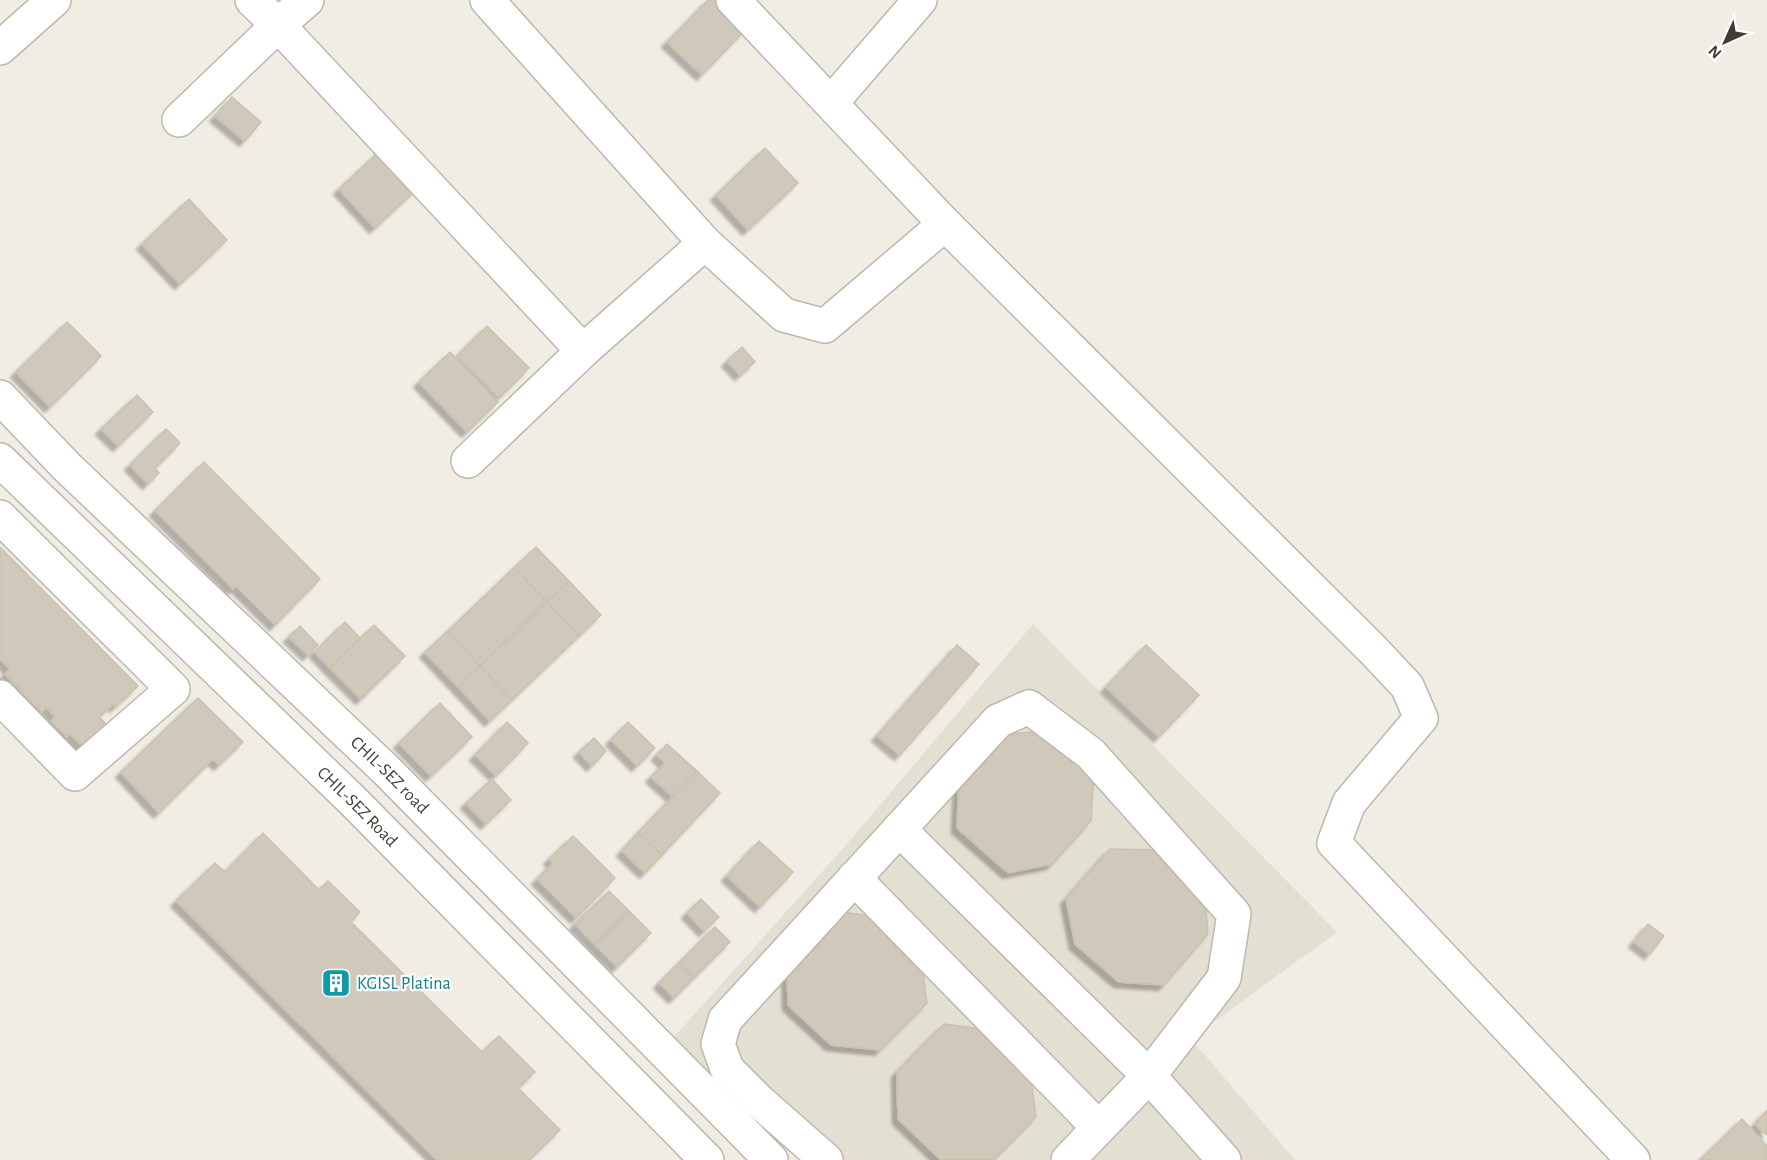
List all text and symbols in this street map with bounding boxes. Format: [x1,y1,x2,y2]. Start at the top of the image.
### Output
north arrow [1695,12,1755,72]
text: N [1706,42,1725,61]
street label: CHIL-SEZ road [347,733,432,818]
street label: CHIL-SEZ Road [313,764,401,851]
building icon: KGISL Platina [320,967,352,999]
place label: KGISL Platina [357,975,451,993]

